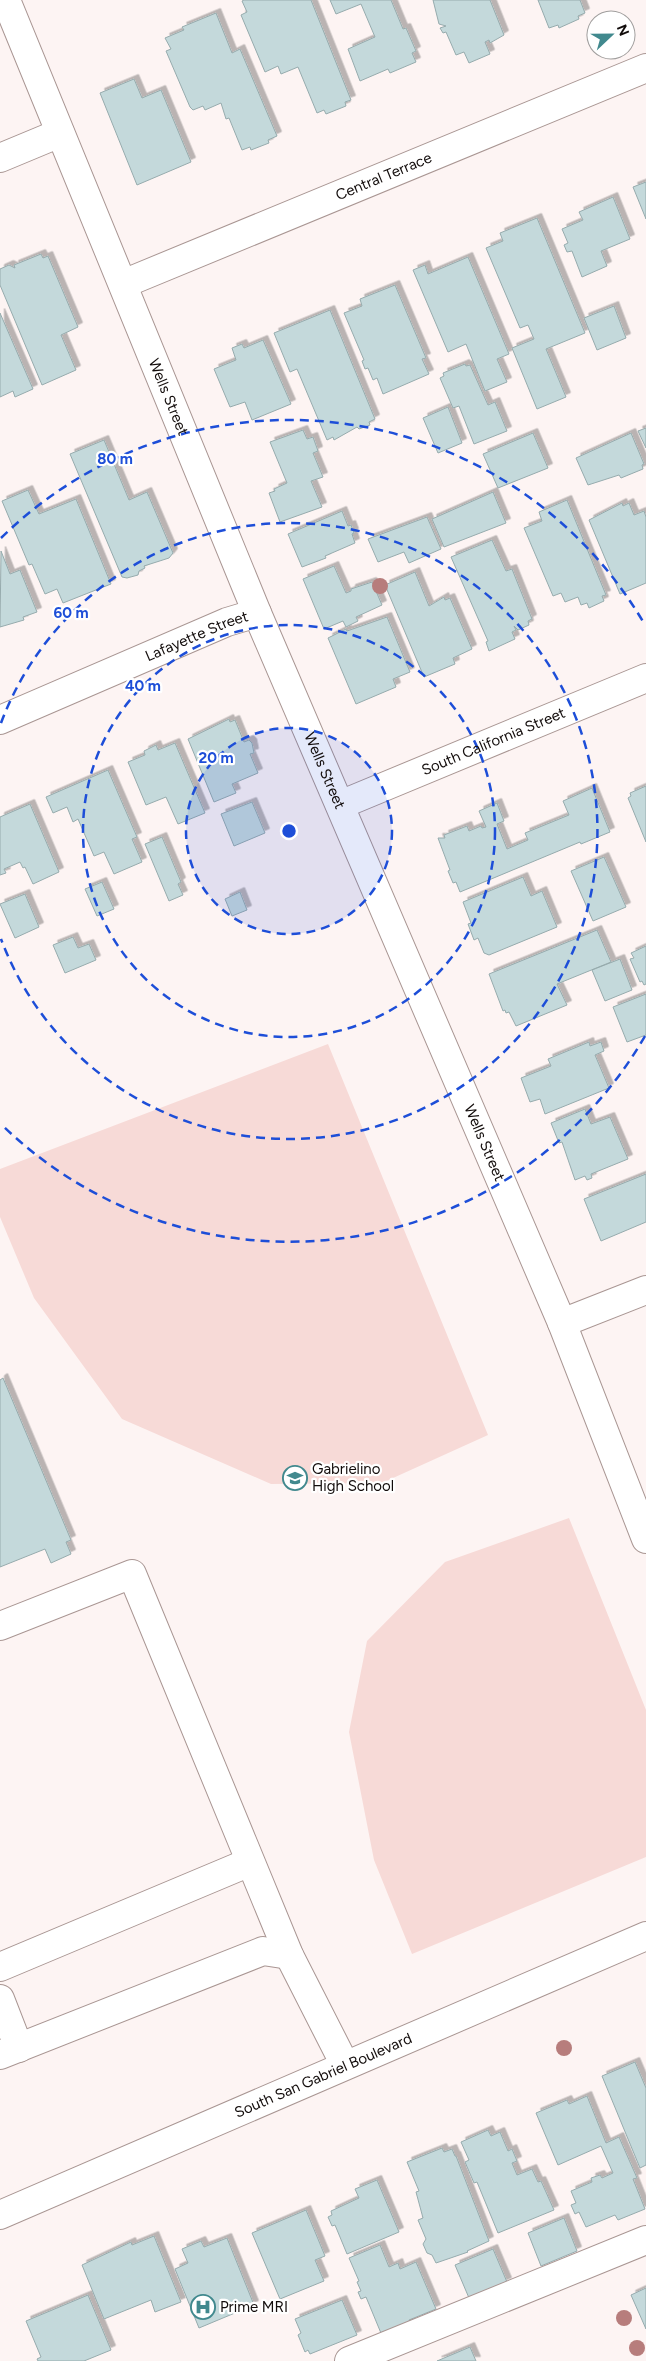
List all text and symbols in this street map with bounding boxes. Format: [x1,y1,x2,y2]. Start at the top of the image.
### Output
north arrow [586,10,636,60]
text: N [613,22,632,39]
street label: Central Terrace [333,148,434,204]
street label: Wells Street [145,356,192,438]
text: 80 m [97,450,133,468]
text: 60 m [53,604,89,622]
street label: Lafayette Street [143,607,251,665]
text: 40 m [125,677,161,695]
street label: South California Street [419,703,568,779]
street label: Wells Street [300,730,349,812]
text: 20 m [198,749,234,767]
centre of rings [280,822,298,840]
street label: Wells Street [460,1102,509,1184]
place label: Gabrielino High School [312,1460,394,1495]
school or university icon: Gabrielino High School [282,1465,308,1491]
street label: South San Gabriel Boulevard [232,2029,415,2122]
hospital icon: Prime MRI [190,2294,216,2320]
place label: Prime MRI [220,2298,288,2316]

